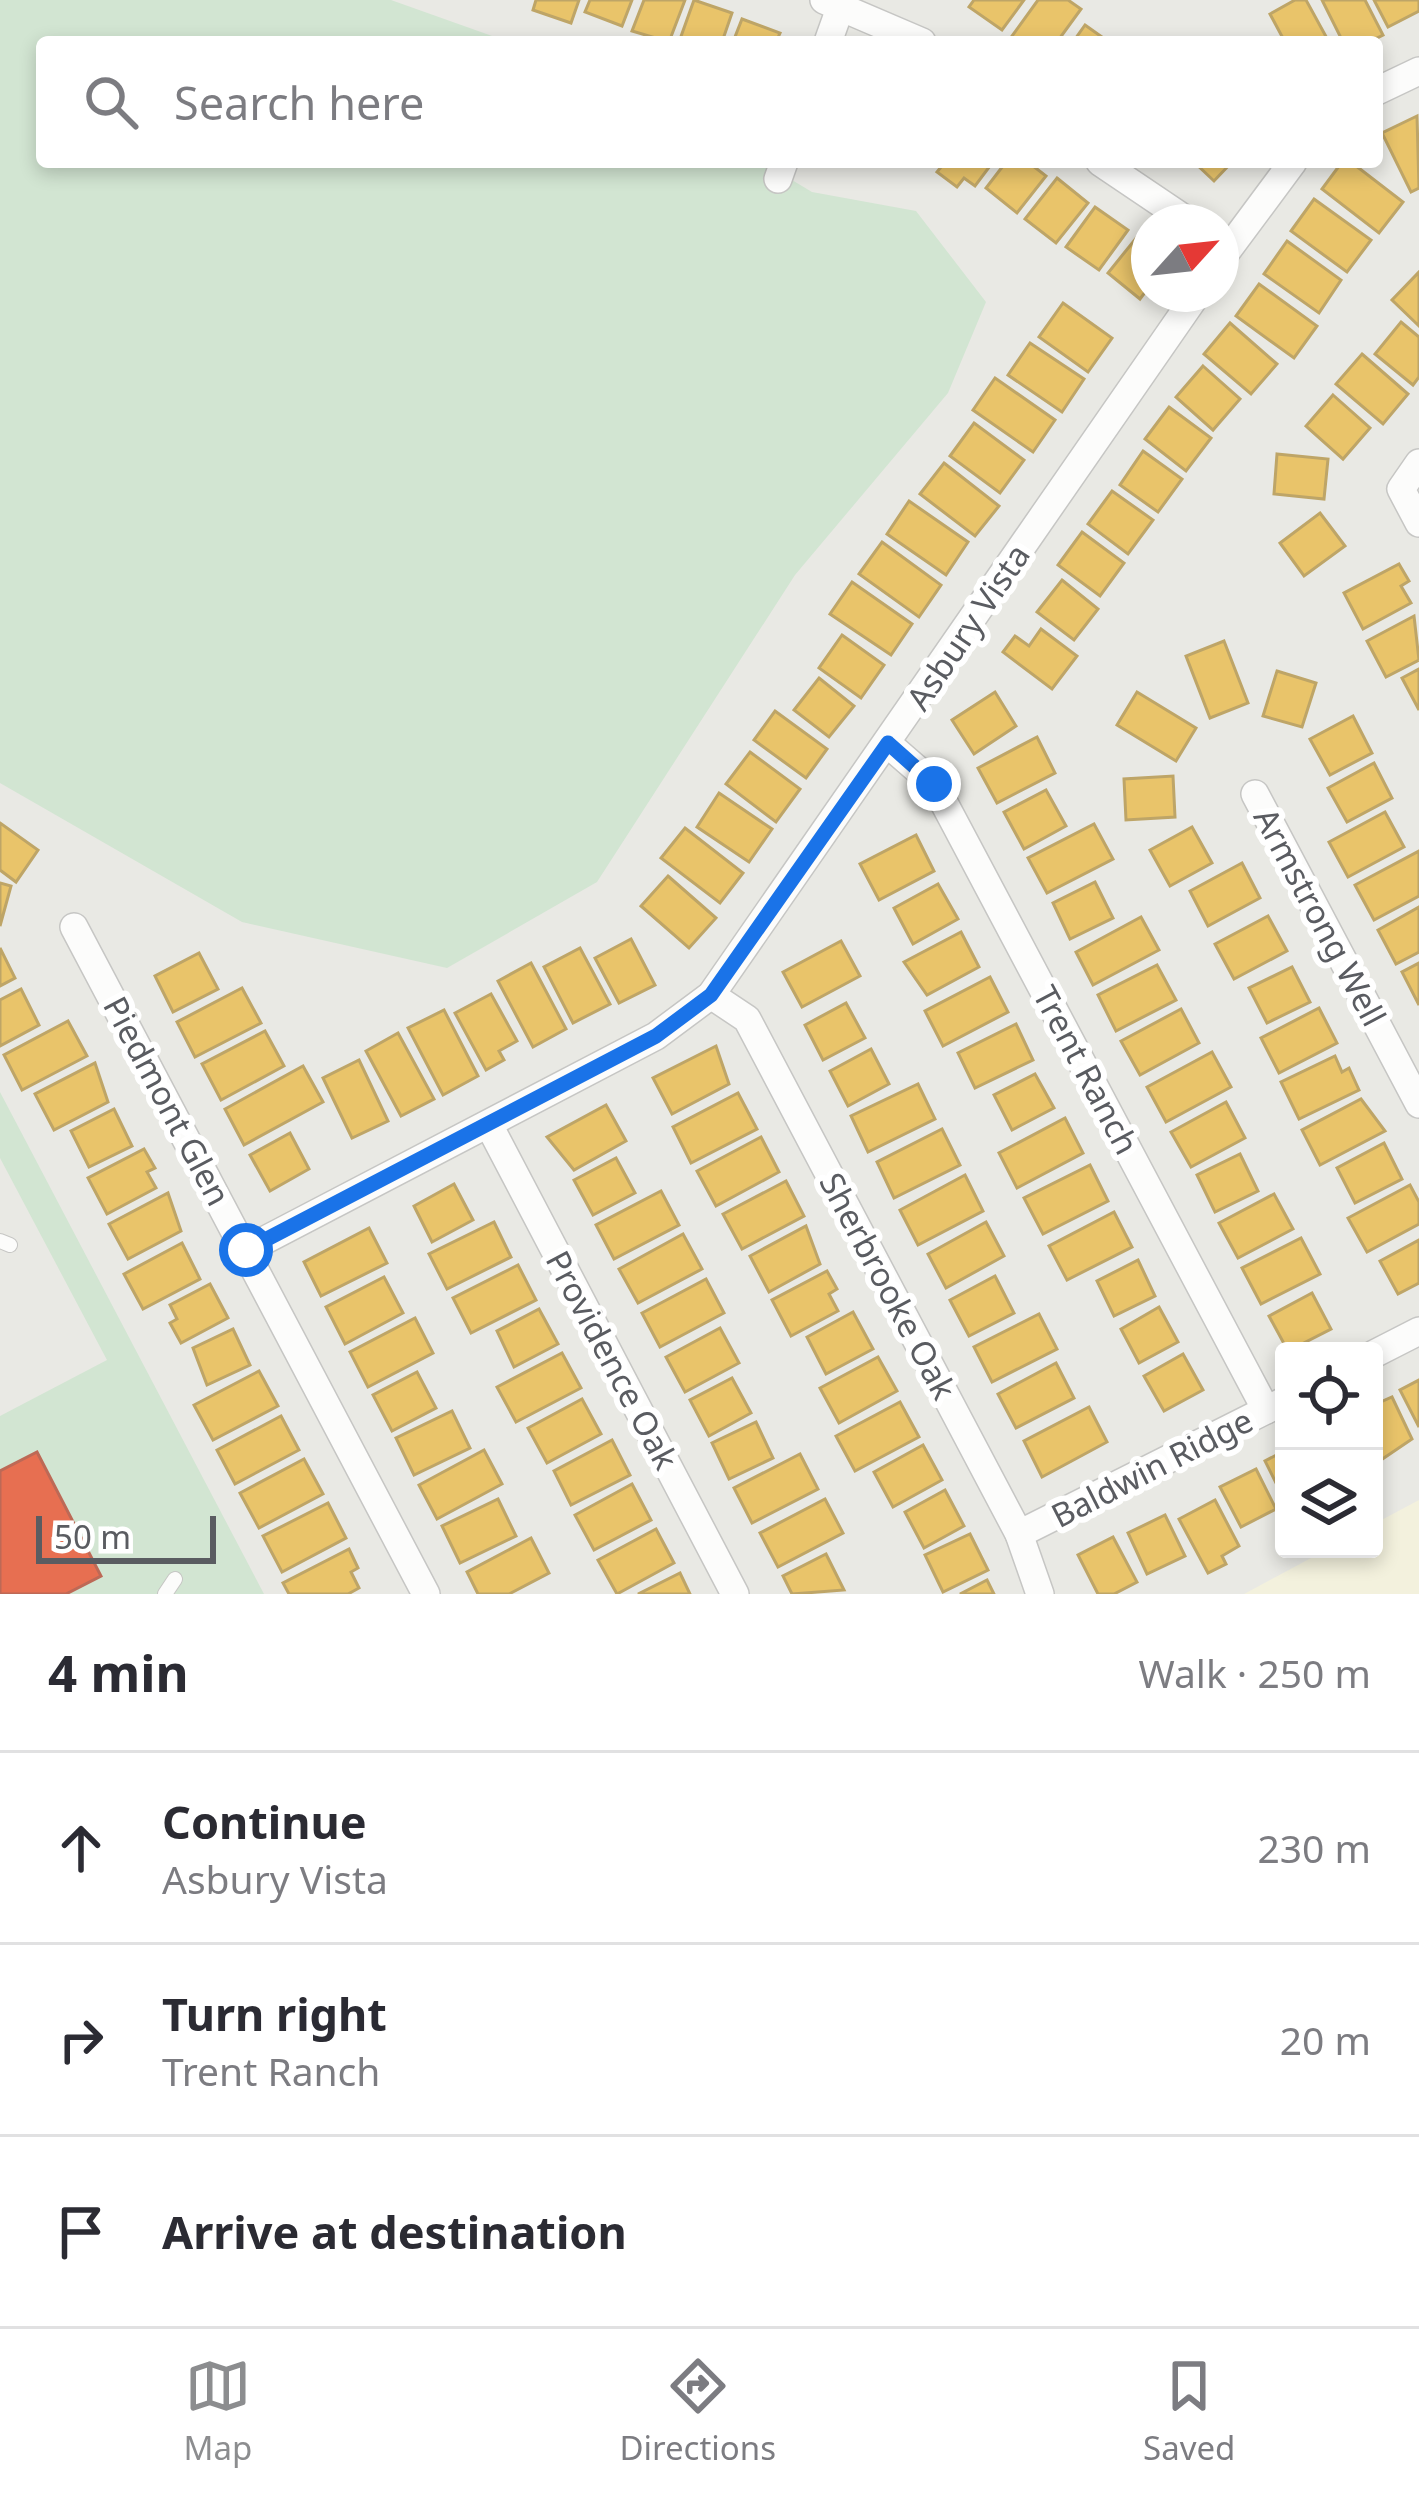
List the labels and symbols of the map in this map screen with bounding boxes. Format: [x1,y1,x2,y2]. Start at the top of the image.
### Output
north arrow [1131,204,1239,312]
street label: Asbury Vista [895,535,1040,719]
route end [907,757,961,811]
street label: Armstrong Well [1244,800,1397,1034]
street label: Trent Ranch [1023,978,1150,1162]
street label: Piedmont Glen [93,988,241,1213]
street label: Sherbrooke Oak [810,1165,967,1407]
route start [219,1223,273,1277]
street label: Providence Oak [536,1242,689,1477]
street label: Baldwin Ridge [1043,1397,1260,1538]
scale bar [36,1510,216,1563]

